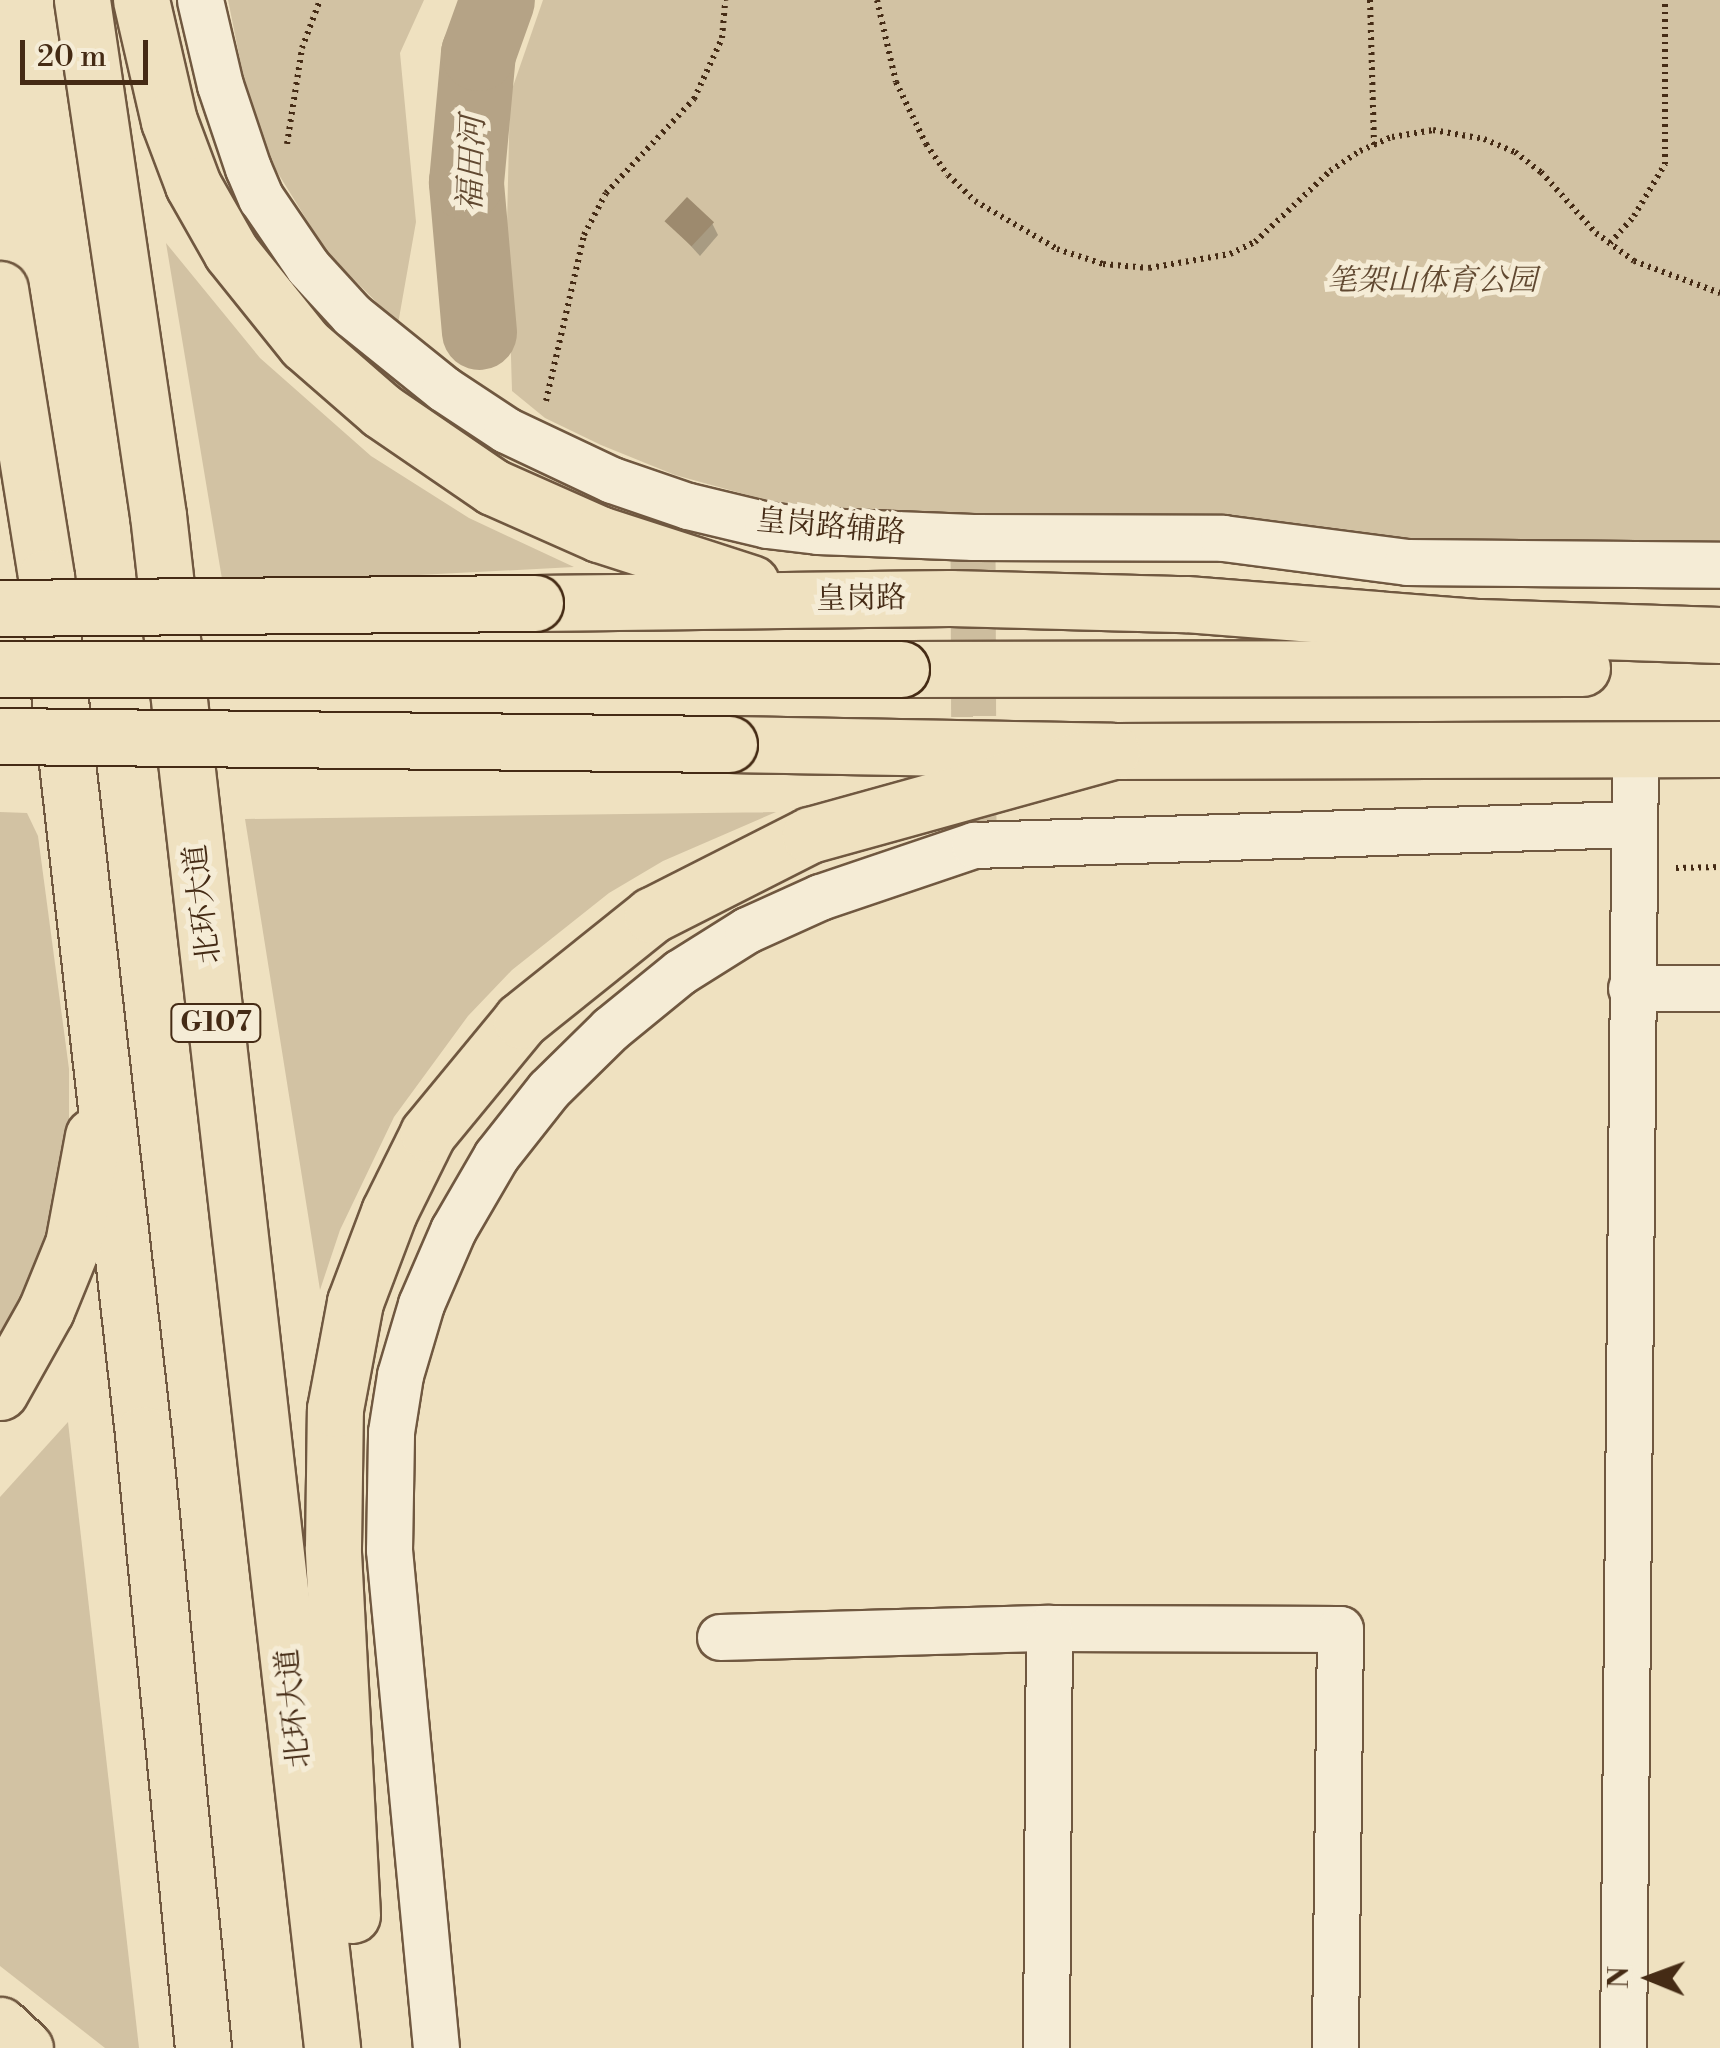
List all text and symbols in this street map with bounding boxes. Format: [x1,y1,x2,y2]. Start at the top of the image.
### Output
scale bar [25,20,152,82]
text: 20 m [37,38,106,76]
water label: 福田河 [451,115,493,213]
park label: 笔架山体育公园 [1327,263,1537,299]
street label: 皇岗路辅路 [755,503,907,551]
street label: 皇岗路 [816,580,906,618]
street label: 北环大道 [178,842,228,966]
road number: G107 [168,1000,264,1046]
street label: 北环大道 [270,1646,318,1770]
north arrow [1600,1928,1700,2028]
text: N [1602,1966,1637,1989]

